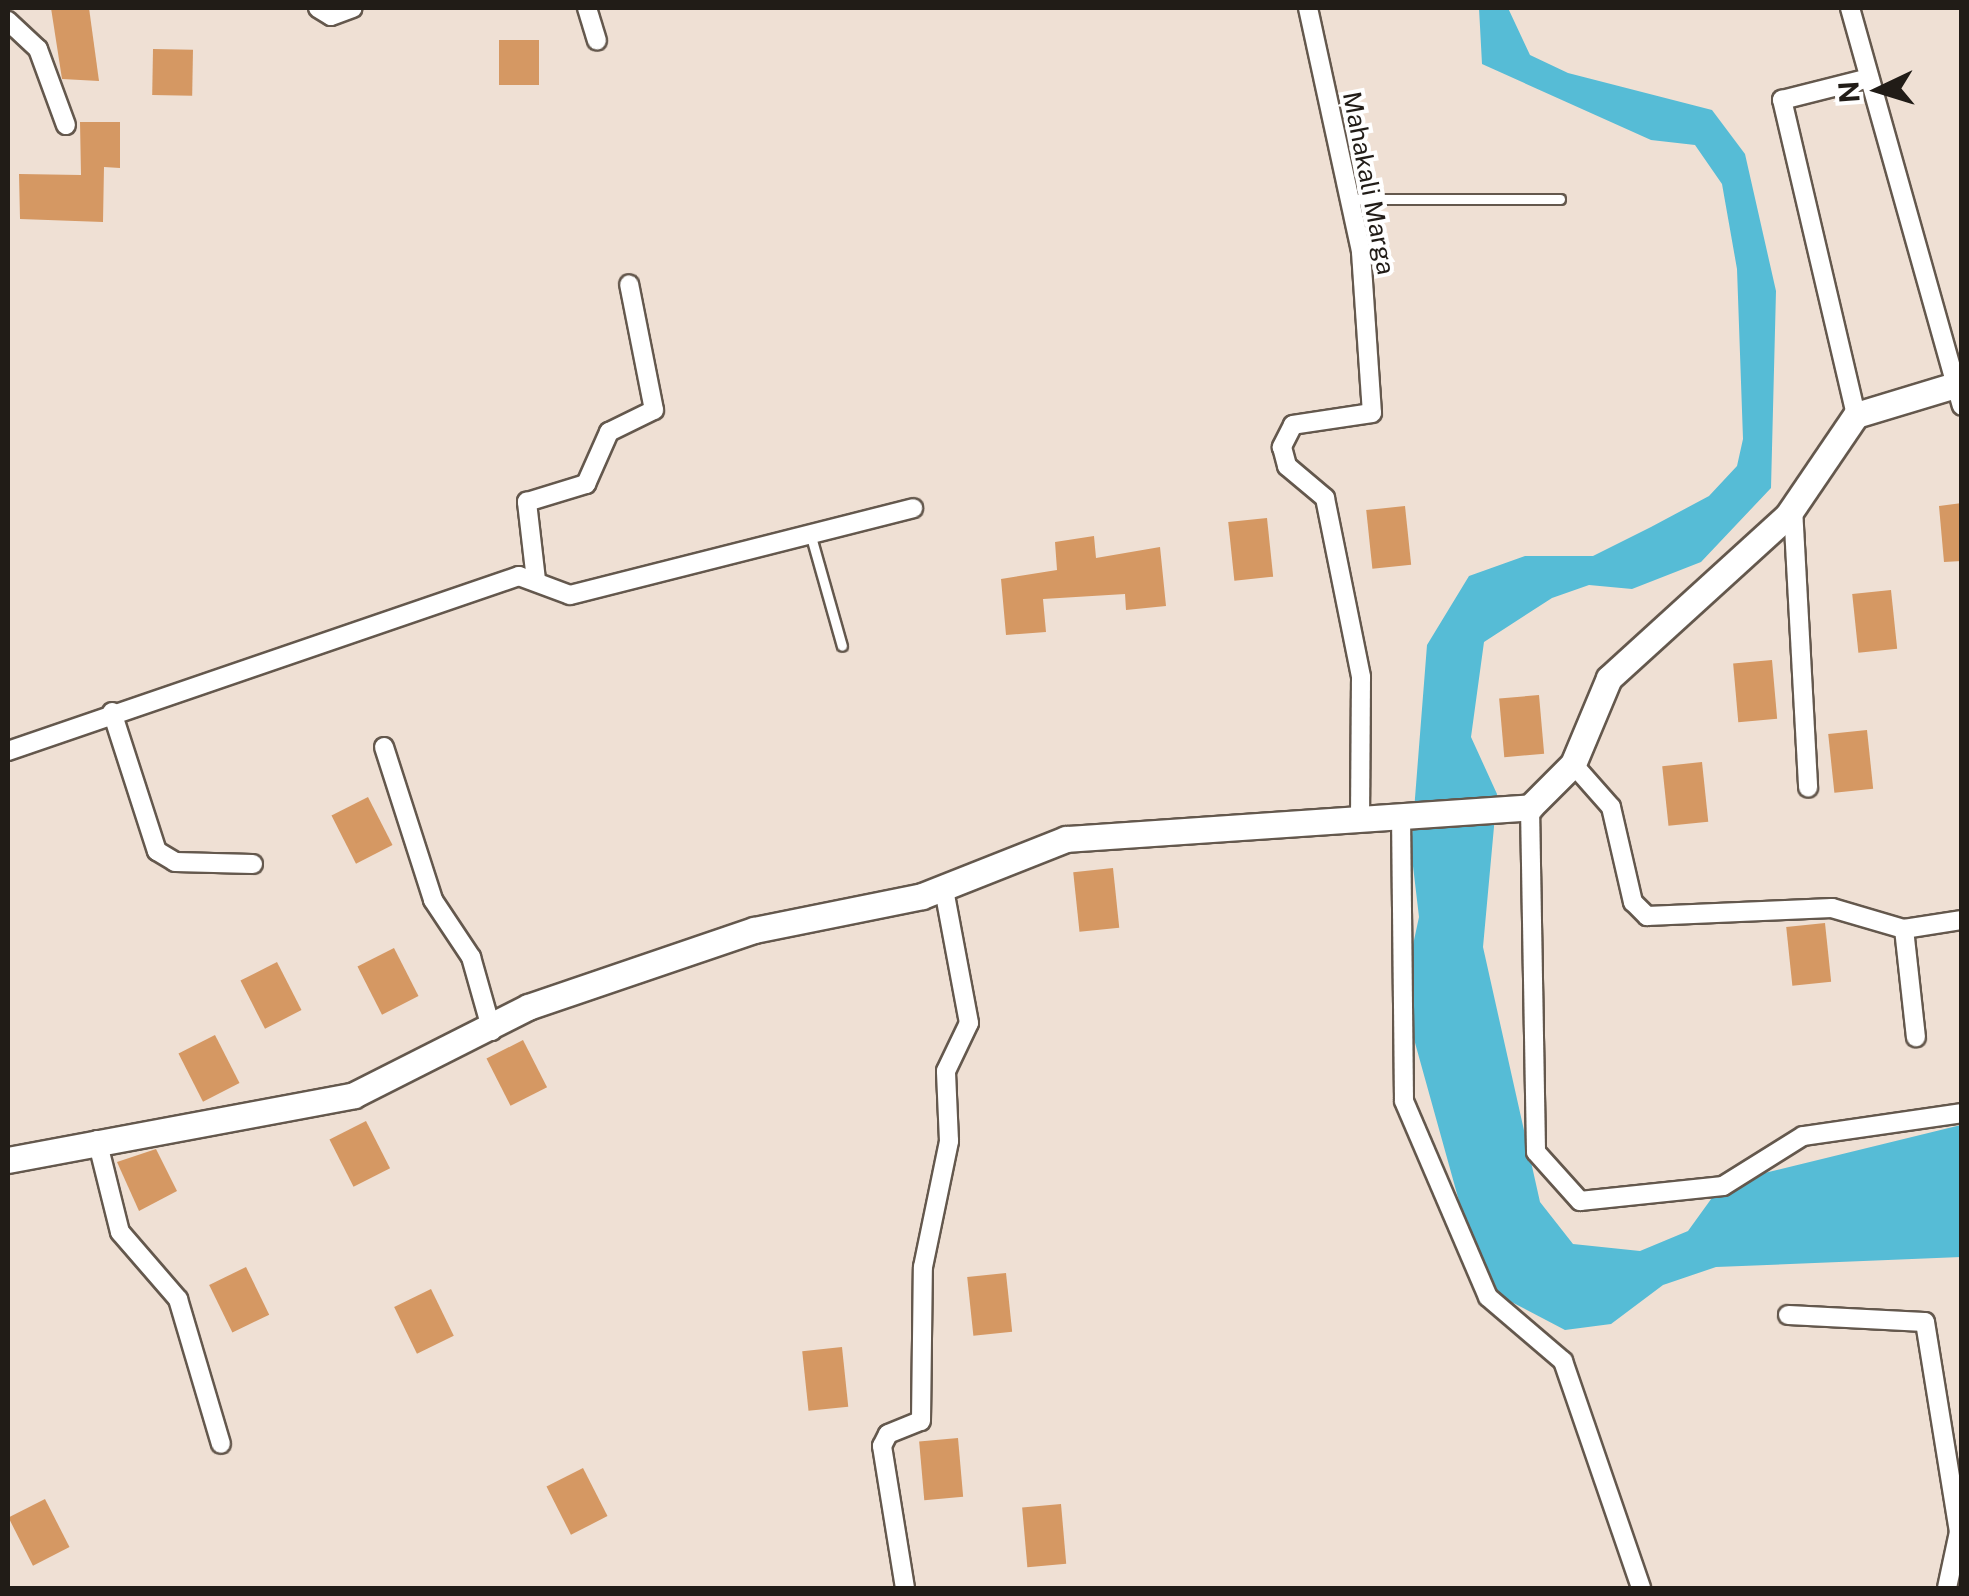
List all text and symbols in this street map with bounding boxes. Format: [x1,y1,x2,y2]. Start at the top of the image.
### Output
north arrow [1829,40,1929,140]
text: N [1831,80,1866,104]
street label: Mahakali Marga [1337,89,1401,277]

